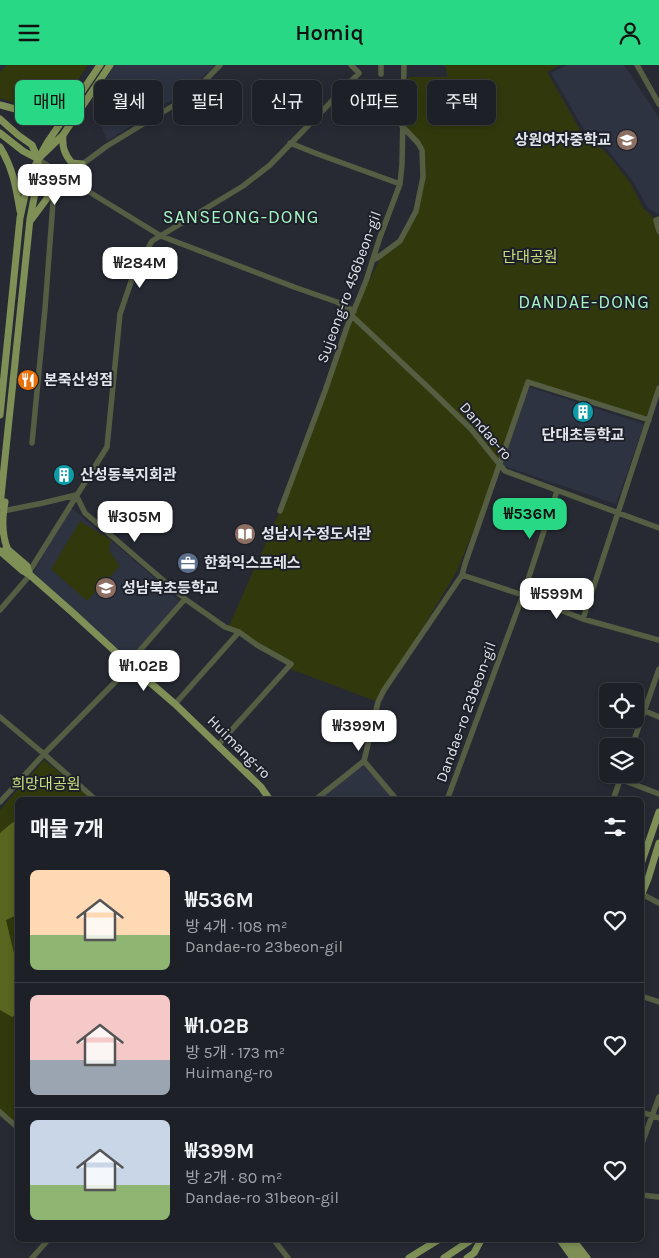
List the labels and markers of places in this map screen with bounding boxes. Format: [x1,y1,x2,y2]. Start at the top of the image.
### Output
school or university icon: 상원여자중학교 [615,128,639,152]
place label: 상원여자중학교 [514,131,611,149]
pin: ₩395M [20,163,90,206]
pin: ₩284M [105,247,175,289]
restaurant icon: 본죽산성점 [16,368,40,392]
place label: 본죽산성점 [44,371,113,389]
building icon: 단대초등학교 [571,400,595,424]
place label: 단대초등학교 [542,426,625,444]
building icon: 산성동복지회관 [52,463,76,487]
place label: 산성동복지회관 [80,466,177,484]
pin: ₩536M [495,497,565,540]
pin: ₩305M [100,501,170,543]
library icon: 성남시수정도서관 [233,522,257,546]
place label: 성남시수정도서관 [261,525,372,543]
office icon: 한화익스프레스 [176,551,200,575]
place label: 한화익스프레스 [204,554,301,572]
school or university icon: 성남북초등학교 [94,576,118,600]
pin: ₩599M [522,577,592,620]
place label: 성남북초등학교 [122,579,219,597]
pin: ₩1.02B [103,649,185,692]
pin: ₩399M [324,709,394,752]

